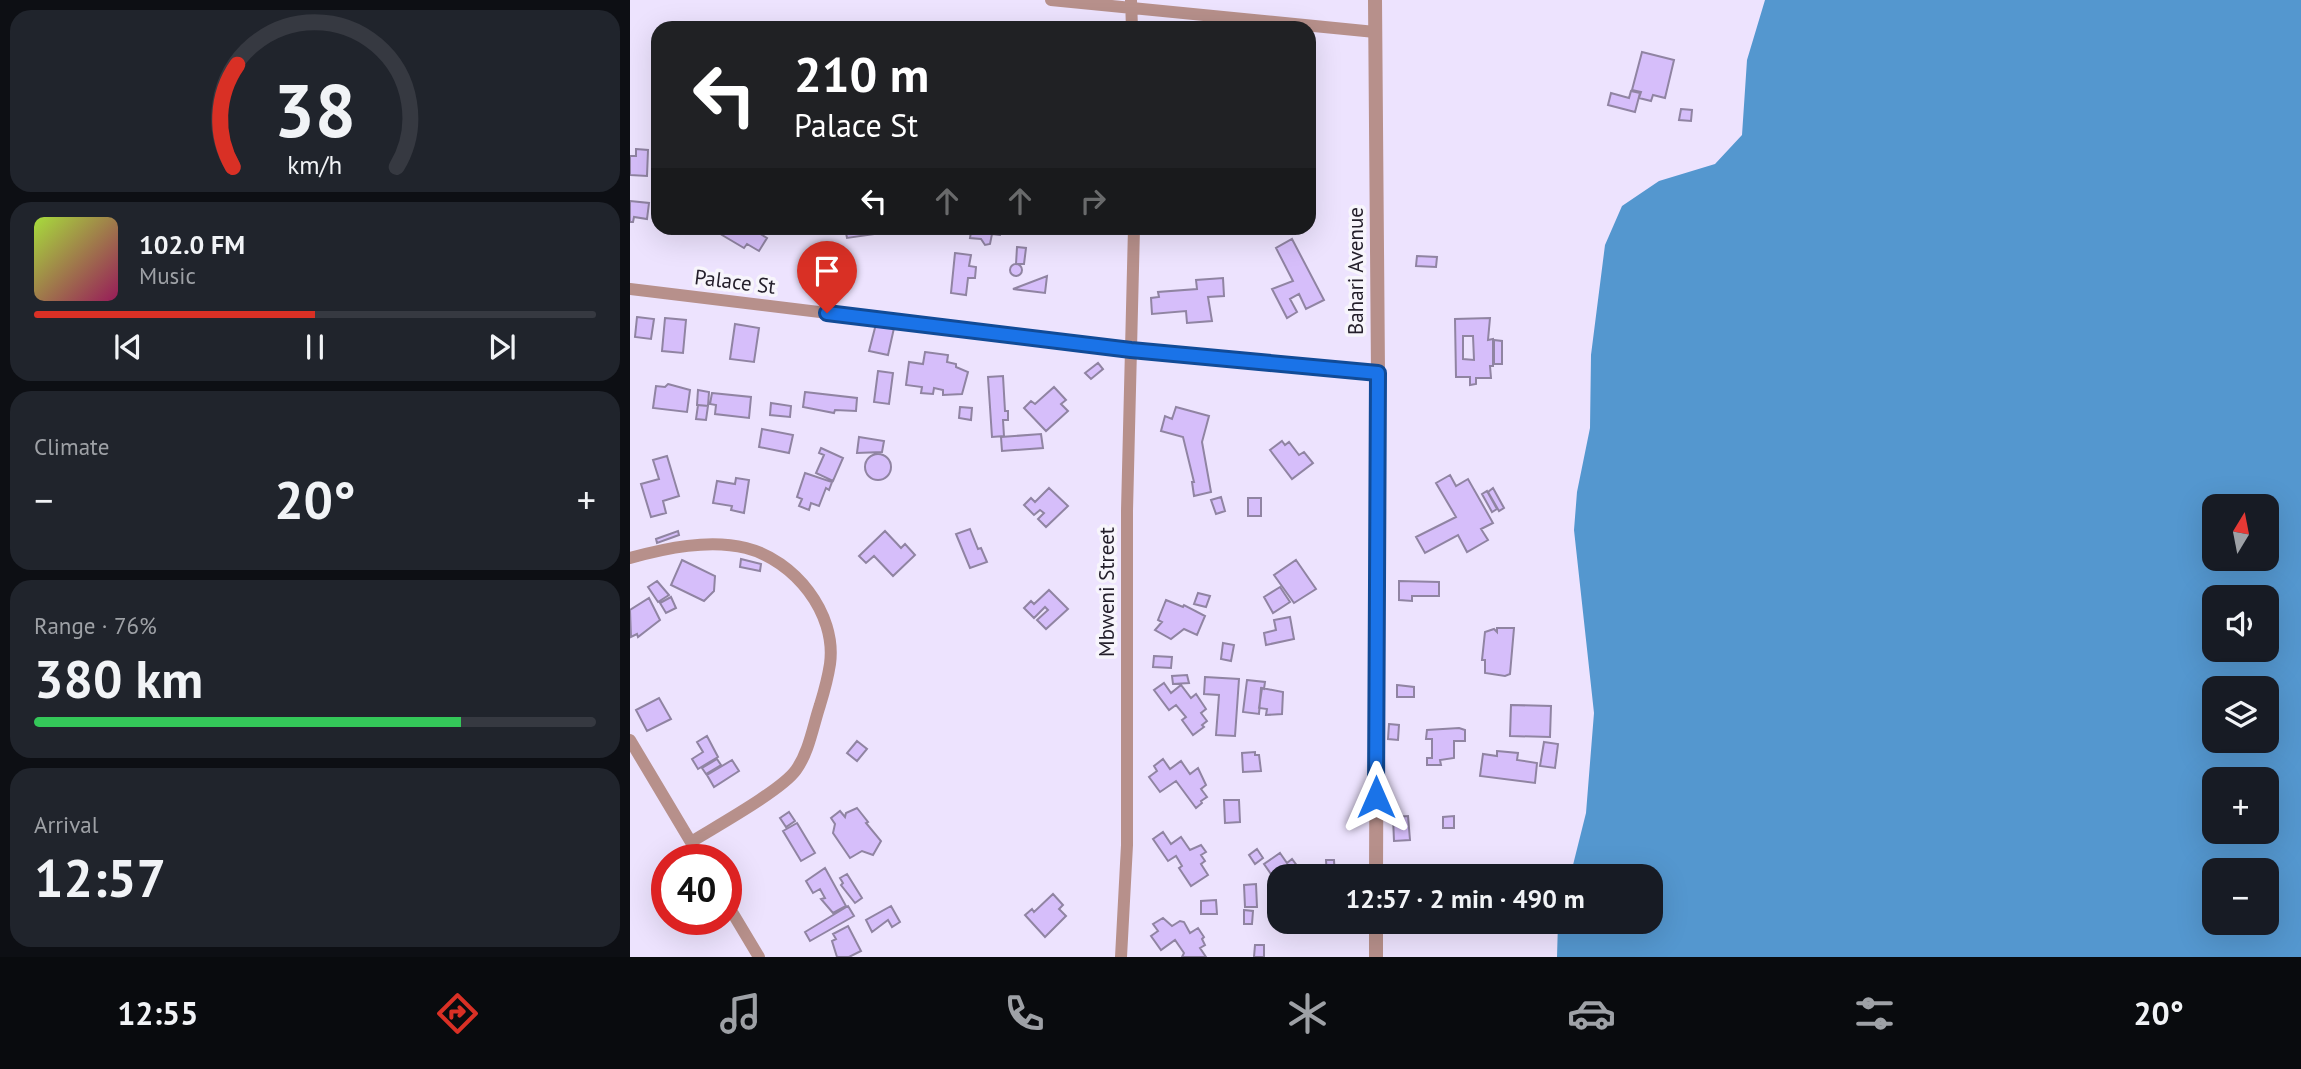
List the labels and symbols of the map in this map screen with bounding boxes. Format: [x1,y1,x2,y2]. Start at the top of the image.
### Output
street label: Bahari Avenue [1342,207,1369,335]
pin [797,241,857,313]
street label: Palace St [693,263,777,300]
north arrow [2202,494,2278,570]
street label: Mbweni Street [1093,527,1120,657]
position arrow [1339,760,1413,834]
speed limit sign: 40 [651,844,742,935]

